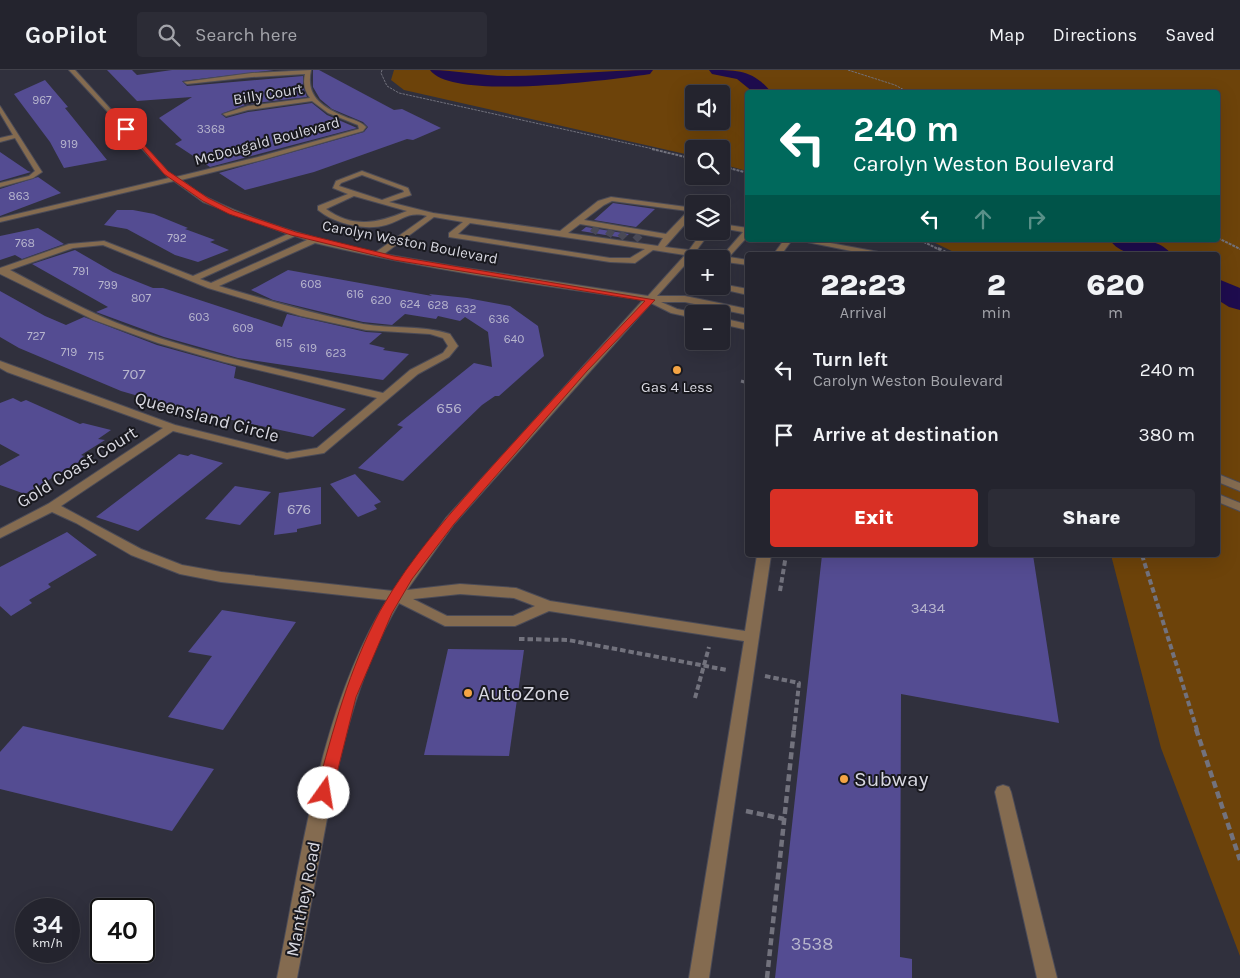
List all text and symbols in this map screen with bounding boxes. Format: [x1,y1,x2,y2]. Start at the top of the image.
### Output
search box [137,12,487,57]
text: GoPilot [25,21,107,49]
icon: search [155,21,183,49]
text: Search here [195,24,297,46]
text: Map [989,24,1025,46]
text: Directions [1053,24,1137,46]
text: Saved [1165,24,1215,46]
street label: Billy Court [232,80,304,108]
map controls [685,85,730,350]
button: sound [685,85,730,130]
house number: 967 [32,93,52,107]
pin [105,108,147,150]
text: 240 m [853,109,959,150]
icon: left [770,110,835,175]
street label: McDougald Boulevard [192,113,342,169]
icon: arrive [112,115,140,143]
house number: 3368 [197,122,225,136]
house number: 919 [60,137,78,151]
button: search [685,140,730,185]
text: Carolyn Weston Boulevard [853,151,1115,177]
house number: 863 [8,189,30,203]
button: layers [685,195,730,240]
icon: left [916,205,944,233]
icon: ahead [969,205,997,233]
icon: right [1022,205,1050,233]
street label: Carolyn Weston Boulevard [321,216,499,268]
house number: 792 [167,231,187,245]
house number: 768 [15,236,35,250]
button: + [685,250,730,295]
house number: 791 [73,264,89,278]
text: 22:23 [820,267,906,303]
text: 2 [987,267,1006,303]
text: 620 [1086,267,1145,303]
house number: 608 [300,277,322,291]
house number: 799 [98,278,118,292]
house number: 616 [346,287,364,301]
house number: 807 [131,291,151,305]
house number: 620 [371,293,391,307]
house number: 624 [400,297,421,311]
house number: 628 [427,298,449,312]
house number: 632 [456,302,476,316]
text: Arrival [840,303,887,322]
text: min [981,303,1011,322]
text: m [1108,303,1123,322]
button: − [685,305,730,350]
house number: 603 [188,310,210,324]
house number: 636 [489,312,510,326]
house number: 609 [233,321,254,335]
house number: 727 [27,329,45,343]
house number: 640 [504,332,524,346]
house number: 615 [275,336,293,350]
house number: 619 [299,341,317,355]
house number: 719 [61,345,77,359]
house number: 623 [326,346,346,360]
house number: 715 [88,349,104,363]
text: Turn left [813,349,888,371]
icon: left [770,356,798,384]
text: 240 m [1140,359,1195,381]
marker: Gas 4 Less [671,364,683,376]
house number: 707 [123,365,146,383]
text: Carolyn Weston Boulevard [813,371,1003,390]
place label: Gas 4 Less [641,378,713,396]
street label: Queensland Circle [132,387,282,447]
house number: 656 [436,399,462,417]
street label: Gold Coast Court [13,421,141,513]
icon: arrive [770,421,798,449]
text: Arrive at destination [813,424,999,446]
text: 380 m [1139,424,1195,446]
button: Exit [770,489,978,547]
button: Share [988,489,1195,547]
house number: 676 [287,500,311,518]
house number: 3434 [911,599,946,617]
place label: AutoZone [478,681,570,705]
marker: AutoZone [462,687,474,699]
position arrow [297,766,349,818]
place label: Subway [854,767,929,791]
marker: Subway [838,773,850,785]
street label: Manthey Road [281,839,325,959]
speed limit sign: 40 [90,898,155,963]
text: 34 [32,910,63,939]
house number: 3538 [791,933,833,955]
text: km/h [32,936,63,950]

